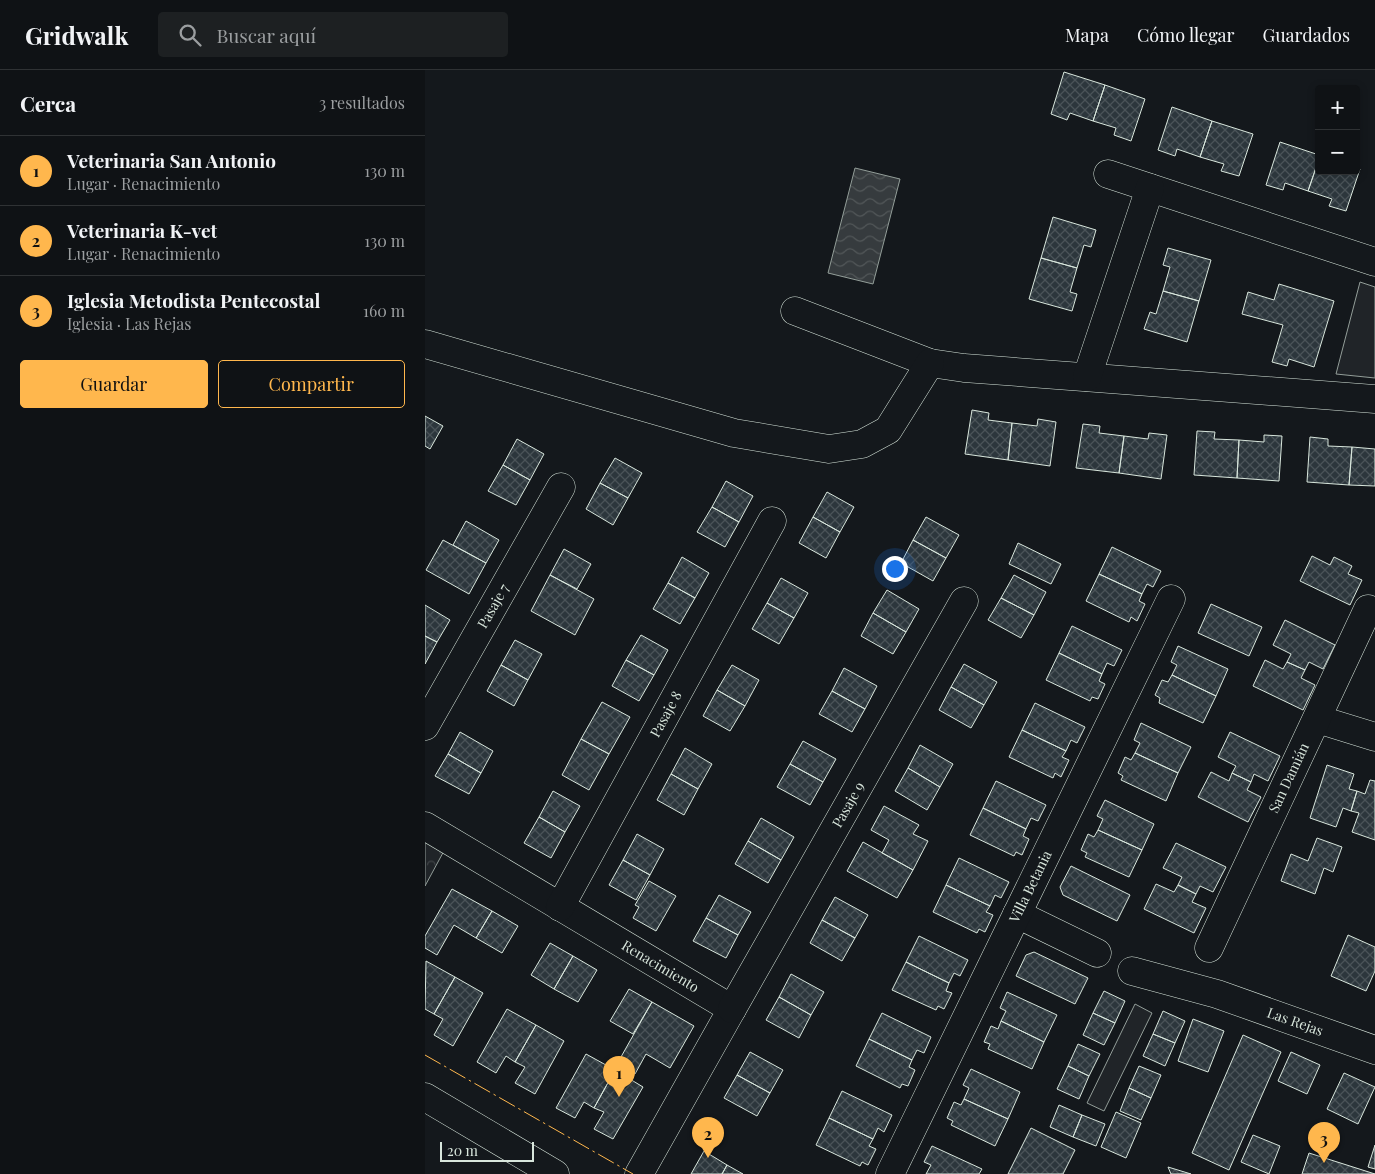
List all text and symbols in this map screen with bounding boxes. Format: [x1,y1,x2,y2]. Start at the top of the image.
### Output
search box [158,12,508,57]
text: Gridwalk [25,19,128,51]
icon: search [176,21,204,49]
text: Buscar aquí [216,22,316,48]
text: Mapa [1065,23,1109,47]
text: Cómo llegar [1137,23,1234,47]
text: Guardados [1262,23,1350,47]
map controls [1315,85,1360,175]
button: + [1315,85,1360,130]
text: Cerca [20,89,76,117]
text: 3 resultados [319,92,405,113]
button: − [1315,130,1360,175]
text: Veterinaria San Antonio [67,147,276,173]
text: 1 [33,160,39,181]
text: 130 m [364,160,405,181]
text: Lugar · Renacimiento [67,173,220,194]
text: Veterinaria K-vet [67,217,217,243]
text: 2 [32,230,40,251]
text: 130 m [364,230,405,251]
text: Lugar · Renacimiento [67,243,220,264]
text: Iglesia Metodista Pentecostal [67,287,320,313]
text: 3 [32,300,40,321]
text: 160 m [363,300,405,321]
text: Iglesia · Las Rejas [67,313,191,334]
button: Guardar [20,360,208,408]
button: Compartir [218,360,405,408]
your location [882,556,908,582]
street label: Pasaje 7 [473,580,513,632]
street label: Pasaje 8 [645,687,686,740]
street label: San Damián [1264,739,1313,816]
street label: Pasaje 9 [827,778,868,831]
street label: Villa Betania [1004,847,1056,926]
street label: Renacimiento [618,935,703,996]
street label: Las Rejas [1265,1003,1326,1040]
pin: 1 [603,1056,635,1097]
pin: 2 [692,1117,724,1158]
pin: 3 [1308,1122,1340,1163]
scale bar [440,1139,534,1162]
text: 20 m [447,1141,478,1160]

